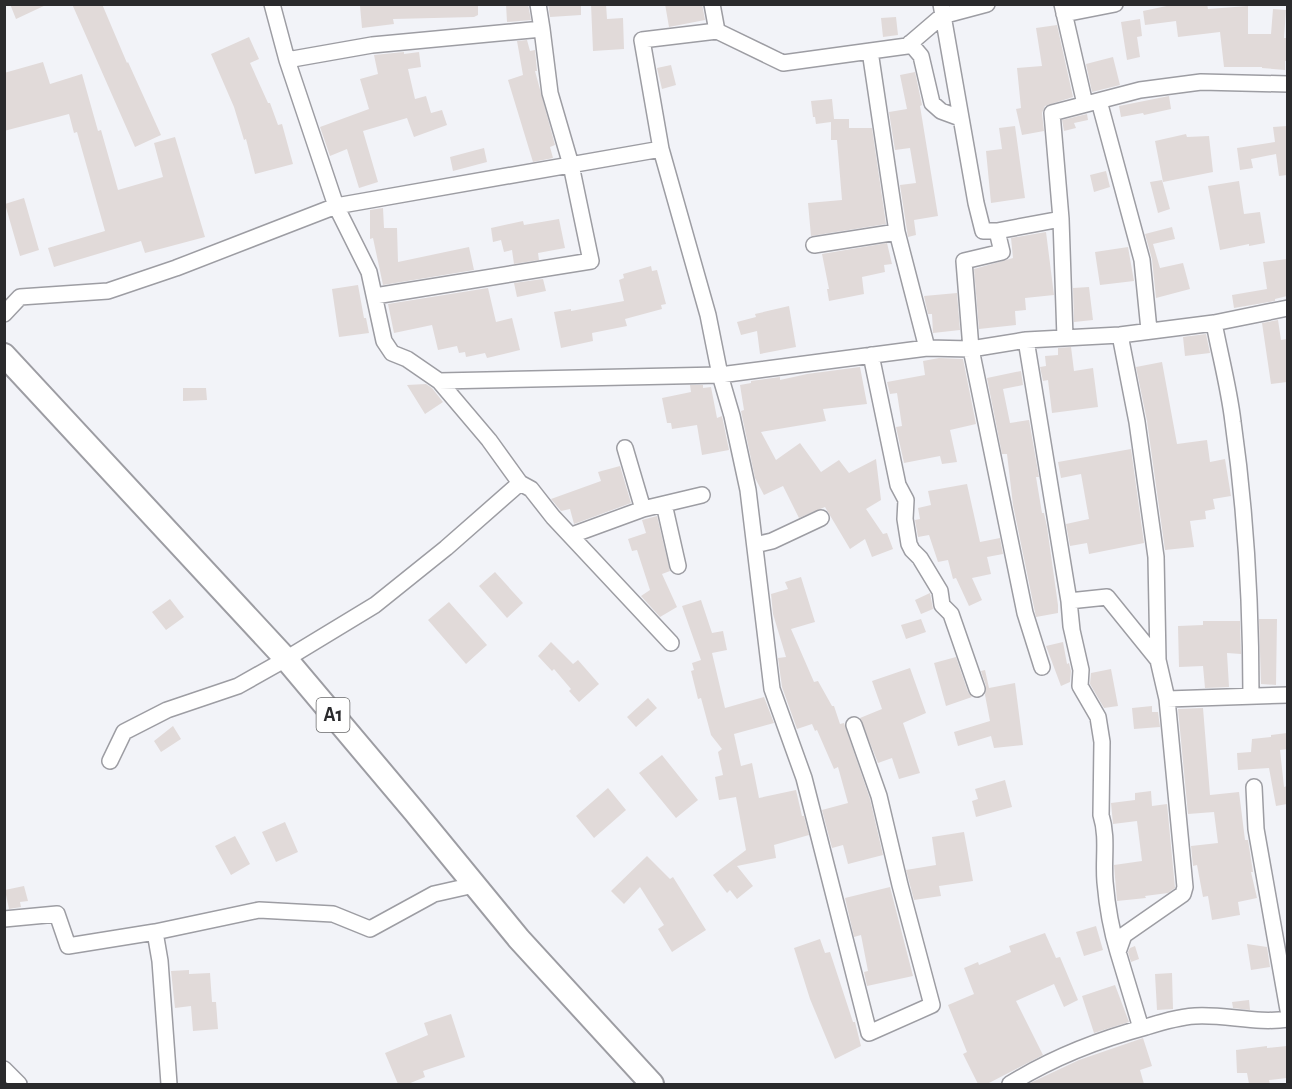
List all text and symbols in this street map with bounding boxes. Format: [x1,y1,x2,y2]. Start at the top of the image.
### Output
road number: A1 [316,698,350,732]

